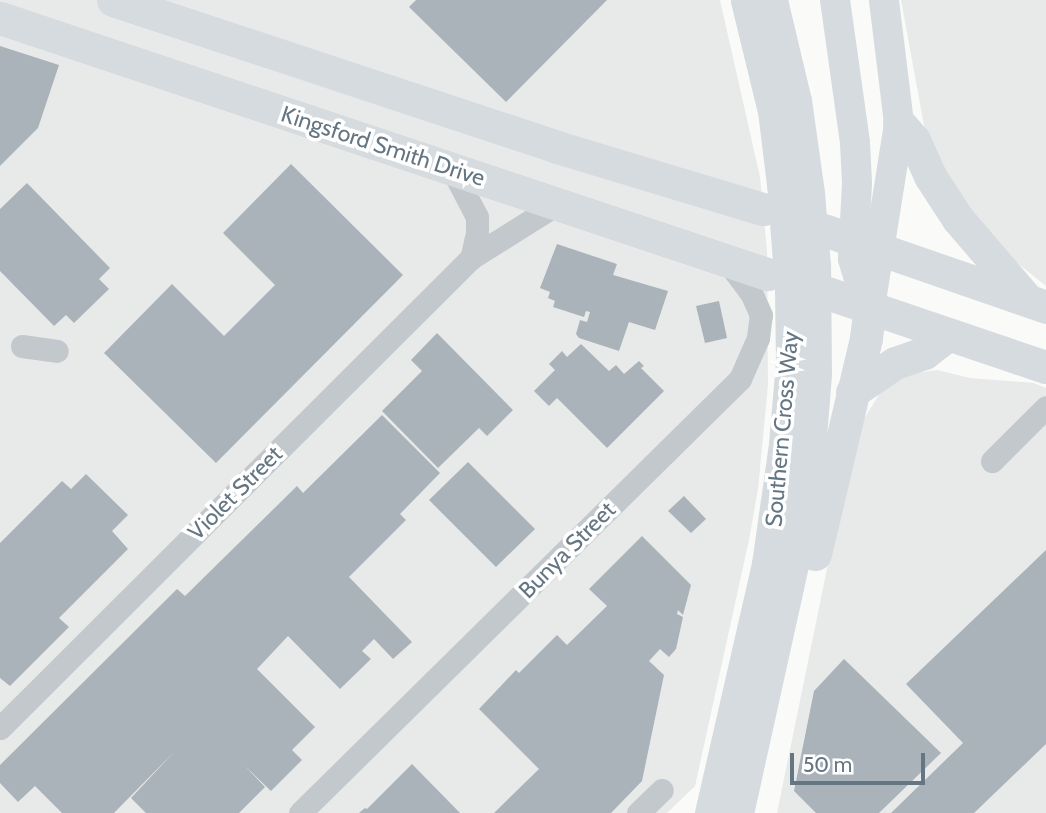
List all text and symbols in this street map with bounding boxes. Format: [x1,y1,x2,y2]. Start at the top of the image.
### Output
street label: Kingsford Smith Drive [278,100,488,192]
street label: Southern Cross Way [760,330,804,528]
street label: Violet Street [182,440,288,546]
street label: Bunya Street [513,496,621,604]
scale bar [794,740,929,784]
text: 50 m [803,752,852,777]

